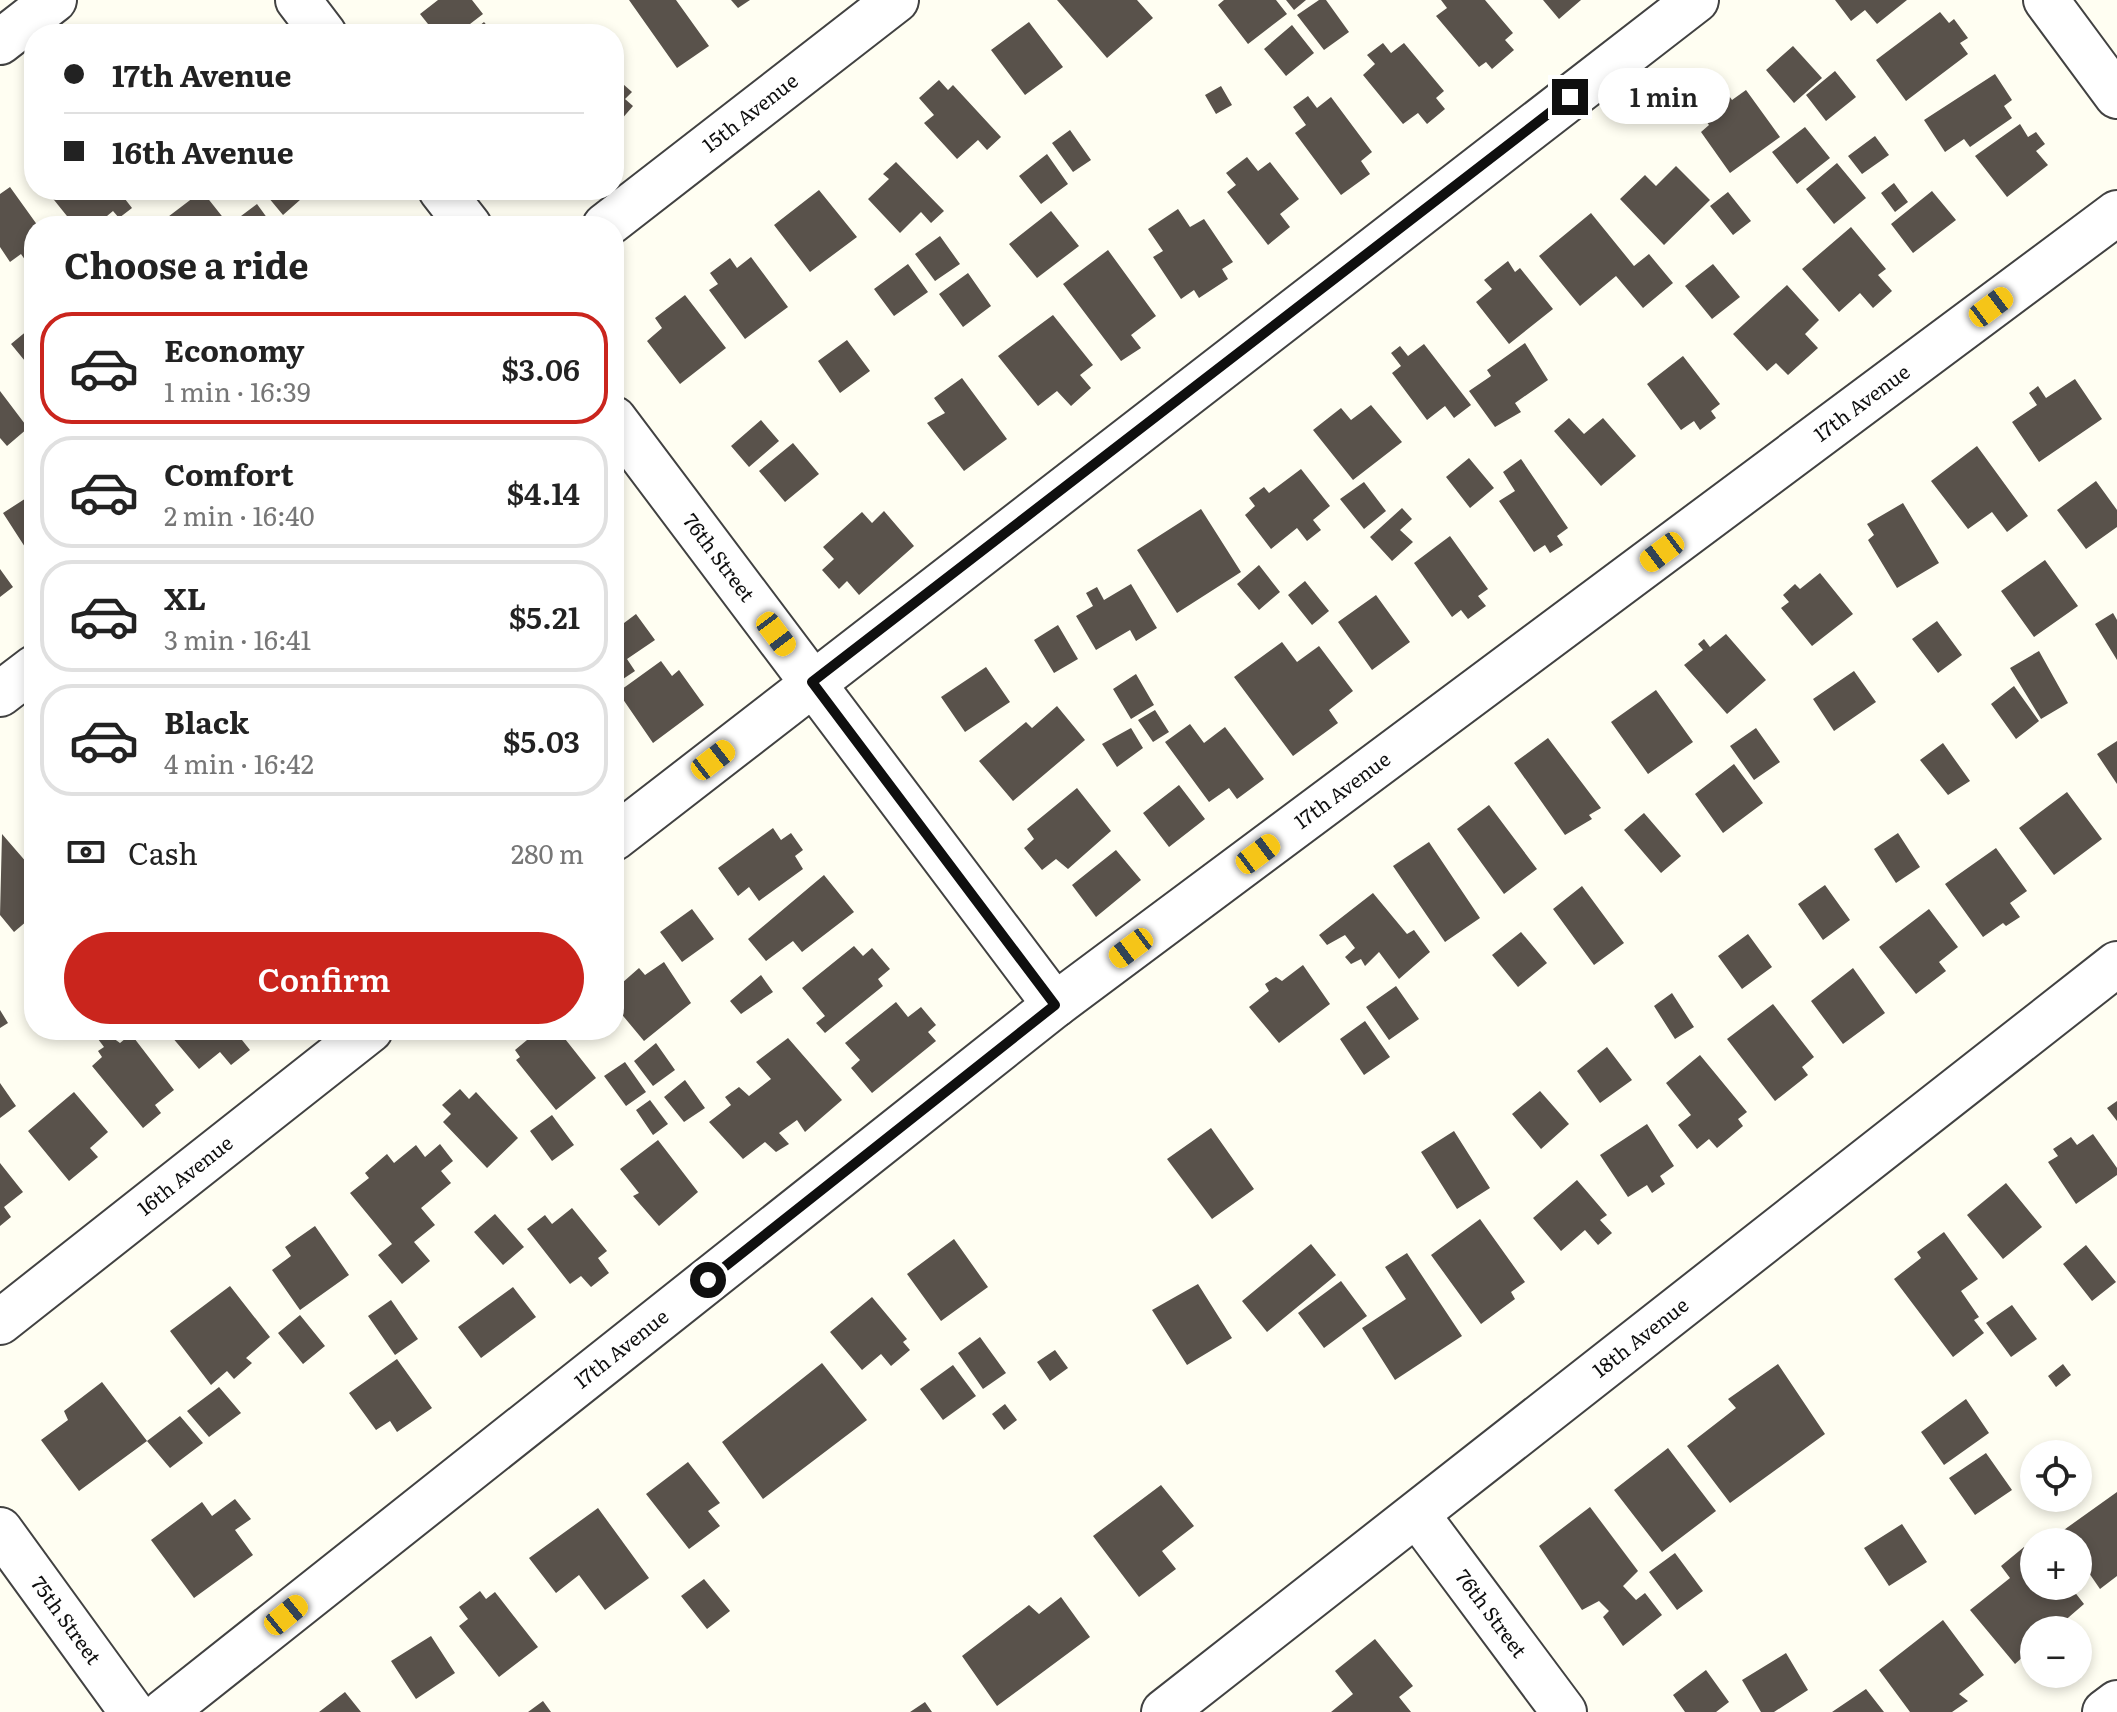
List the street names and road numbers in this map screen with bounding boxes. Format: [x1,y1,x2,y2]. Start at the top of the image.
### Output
street label: 15th Avenue [695,65,803,158]
street label: 17th Avenue [1806,356,1915,448]
street label: 76th Street [677,506,763,607]
street label: 17th Avenue [1287,743,1396,835]
street label: 16th Avenue [130,1127,238,1221]
street label: 18th Avenue [1585,1289,1694,1384]
street label: 17th Avenue [567,1300,674,1394]
street label: 76th Street [1450,1562,1535,1663]
street label: 75th Street [25,1569,110,1670]

